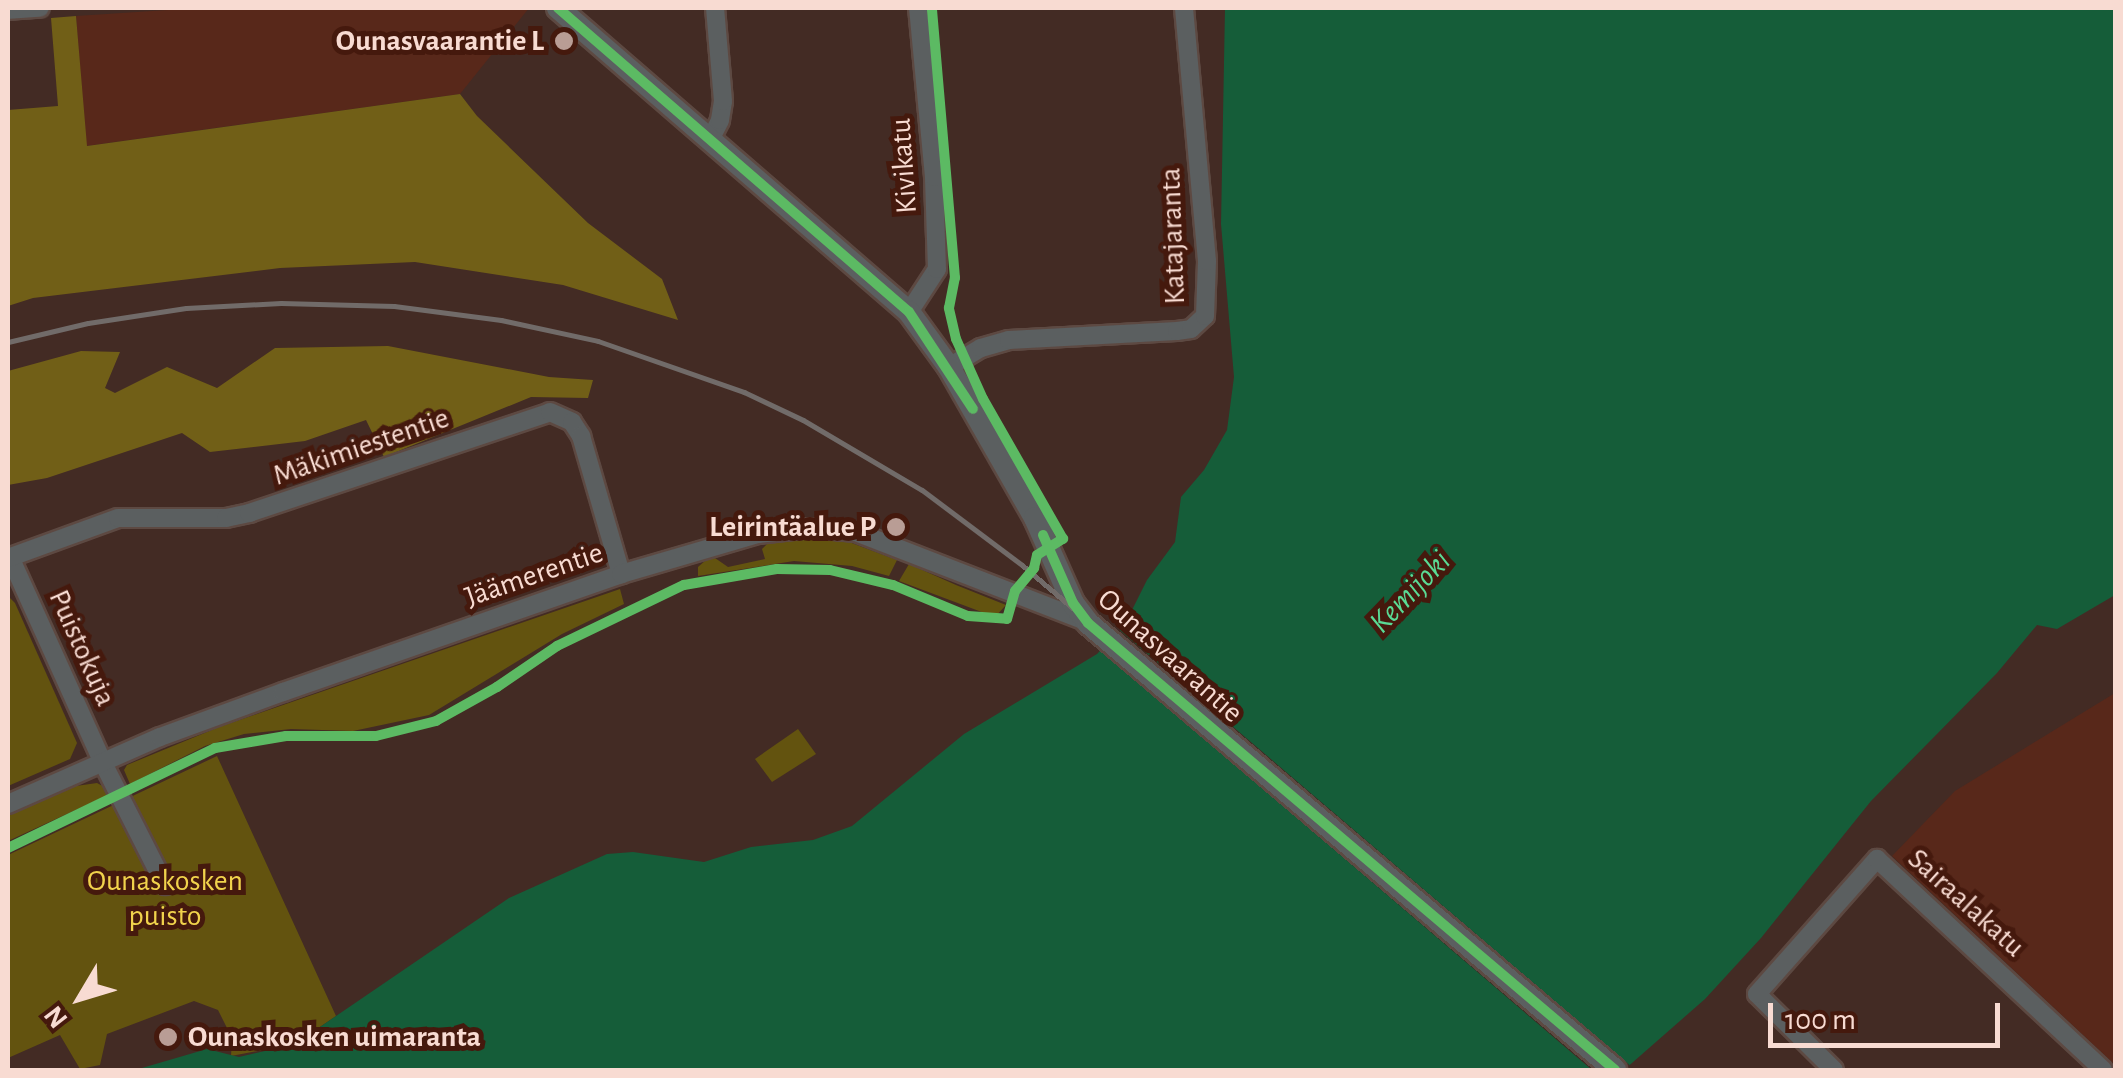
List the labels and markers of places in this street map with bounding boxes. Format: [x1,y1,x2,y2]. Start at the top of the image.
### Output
place label: Ounasvaarantie L [336,23,544,59]
marker: Ounasvaarantie L [553,30,575,52]
place label: Leirintäalue P [709,509,876,545]
marker: Leirintäalue P [885,516,907,538]
place label: Ounaskosken uimaranta [188,1019,481,1055]
marker: Ounaskosken uimaranta [157,1026,179,1048]

